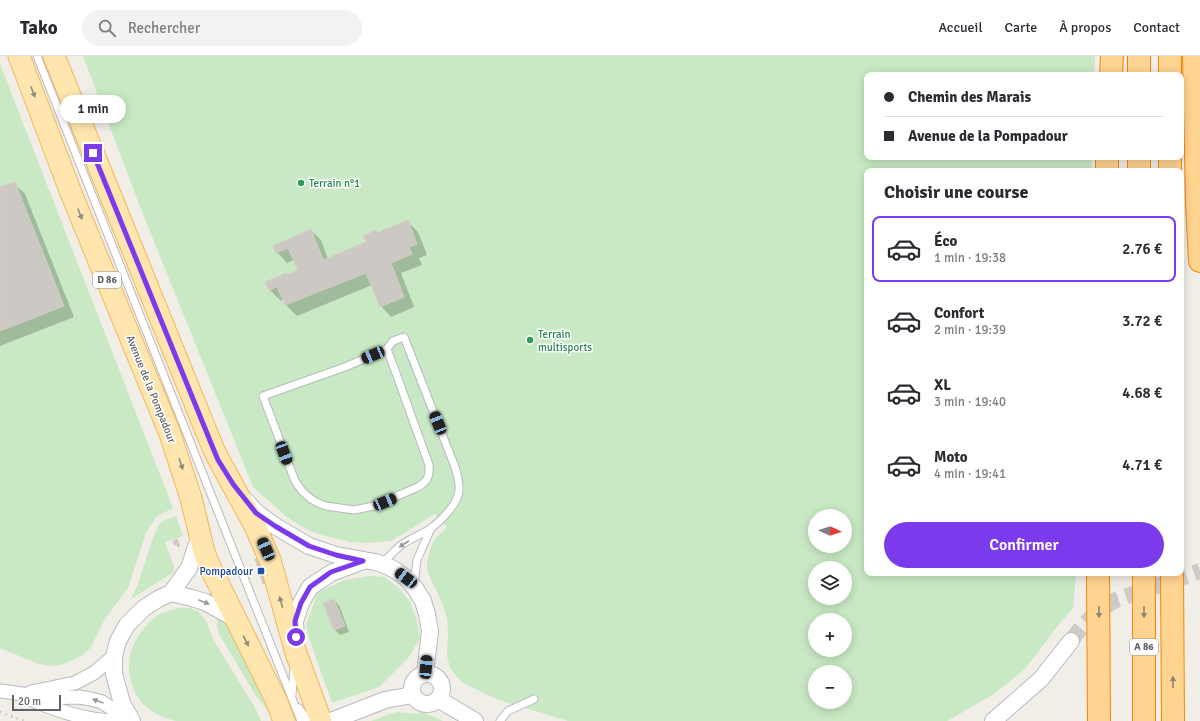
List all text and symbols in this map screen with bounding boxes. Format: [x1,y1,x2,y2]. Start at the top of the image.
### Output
search box [82,10,362,46]
text: Tako [20,16,58,40]
icon: search [96,17,118,39]
text: Rechercher [128,19,200,37]
text: Accueil [938,19,983,36]
text: Carte [1005,19,1037,36]
text: À propos [1059,19,1111,36]
text: Contact [1133,19,1180,36]
one-way arrow [30,87,36,99]
text: Chemin des Marais [908,88,1031,106]
callout: 1 min [60,95,126,123]
text: 1 min [77,101,109,117]
text: Avenue de la Pompadour [908,127,1068,145]
route end [84,144,102,162]
place label: Terrain n°1 [309,177,360,190]
marker: Terrain n°1 [296,178,306,188]
text: Choisir une course [884,181,1028,203]
one-way arrow [77,208,83,219]
icon: car [886,231,922,267]
text: Éco [934,232,957,250]
text: 2.76 € [1122,240,1162,258]
text: 1 min · 19:38 [934,250,1006,266]
road number: D 86 [93,272,121,288]
icon: car [886,303,922,339]
text: Confort [934,304,984,322]
text: 3.72 € [1122,312,1162,330]
text: 2 min · 19:39 [934,322,1006,338]
place label: Terrain multisports [538,328,592,354]
street label: Avenue de la Pompadour [123,333,179,445]
marker: Terrain multisports [525,335,535,345]
car [360,345,386,365]
icon: car [886,375,922,411]
text: XL [934,376,951,394]
text: 4.68 € [1122,384,1162,402]
text: 3 min · 19:40 [934,394,1006,410]
car [428,410,448,436]
car [274,440,294,466]
icon: car [886,447,922,483]
text: Moto [934,448,968,466]
text: 4.71 € [1122,456,1162,474]
one-way arrow [178,458,184,470]
text: 4 min · 19:41 [934,466,1006,482]
car [372,492,398,512]
north arrow [808,509,852,553]
map controls [808,509,852,709]
button: Confirmer [884,522,1164,568]
car [256,536,276,562]
one-way arrow [399,540,409,548]
button: layers [808,561,852,605]
place label: Pompadour [200,565,253,578]
marker: Pompadour [256,566,266,576]
car [393,566,419,590]
one-way arrow [278,596,284,609]
one-way arrow [198,599,209,605]
one-way arrow [1096,606,1102,619]
one-way arrow [1141,606,1147,619]
button: + [808,613,852,657]
route start [287,628,305,646]
one-way arrow [242,635,249,646]
road number: A 86 [1130,639,1158,655]
car [419,655,433,679]
button: − [808,665,852,709]
one-way arrow [1170,675,1176,688]
scale bar [12,693,61,712]
text: 20 m [18,695,41,708]
one-way arrow [91,698,103,704]

